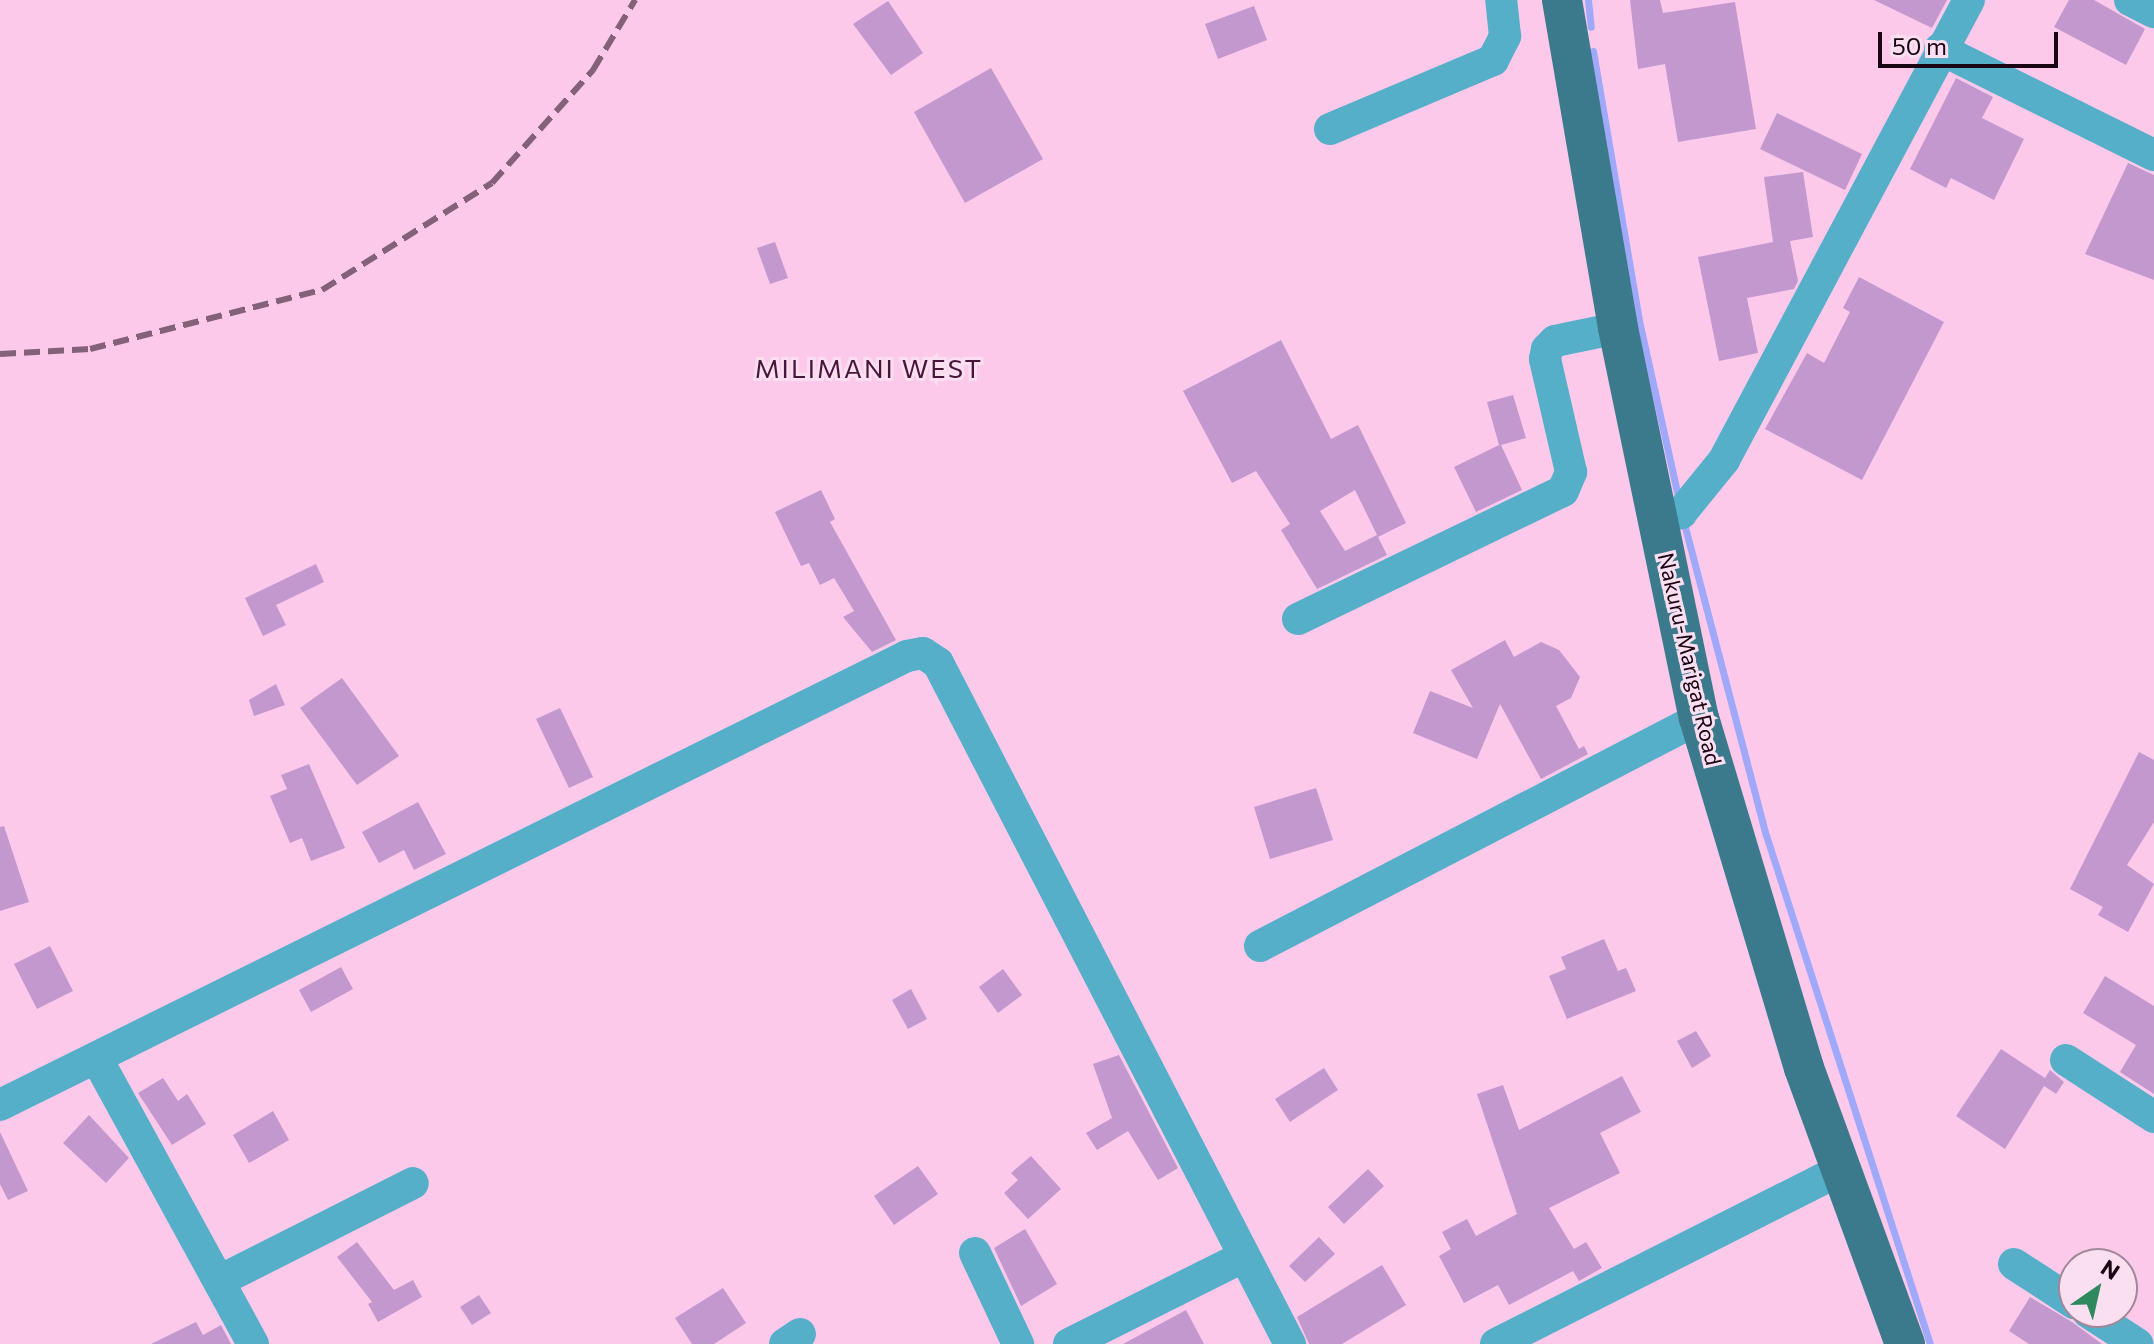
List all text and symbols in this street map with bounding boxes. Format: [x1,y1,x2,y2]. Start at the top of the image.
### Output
scale bar [1882,16,2062,66]
text: 50 m [1892,31,1947,60]
district label: MILIMANI WEST [755,352,983,384]
street label: Nakuru-Marigat Road [1653,550,1727,768]
north arrow [2058,1248,2138,1328]
text: N [2096,1254,2125,1285]

